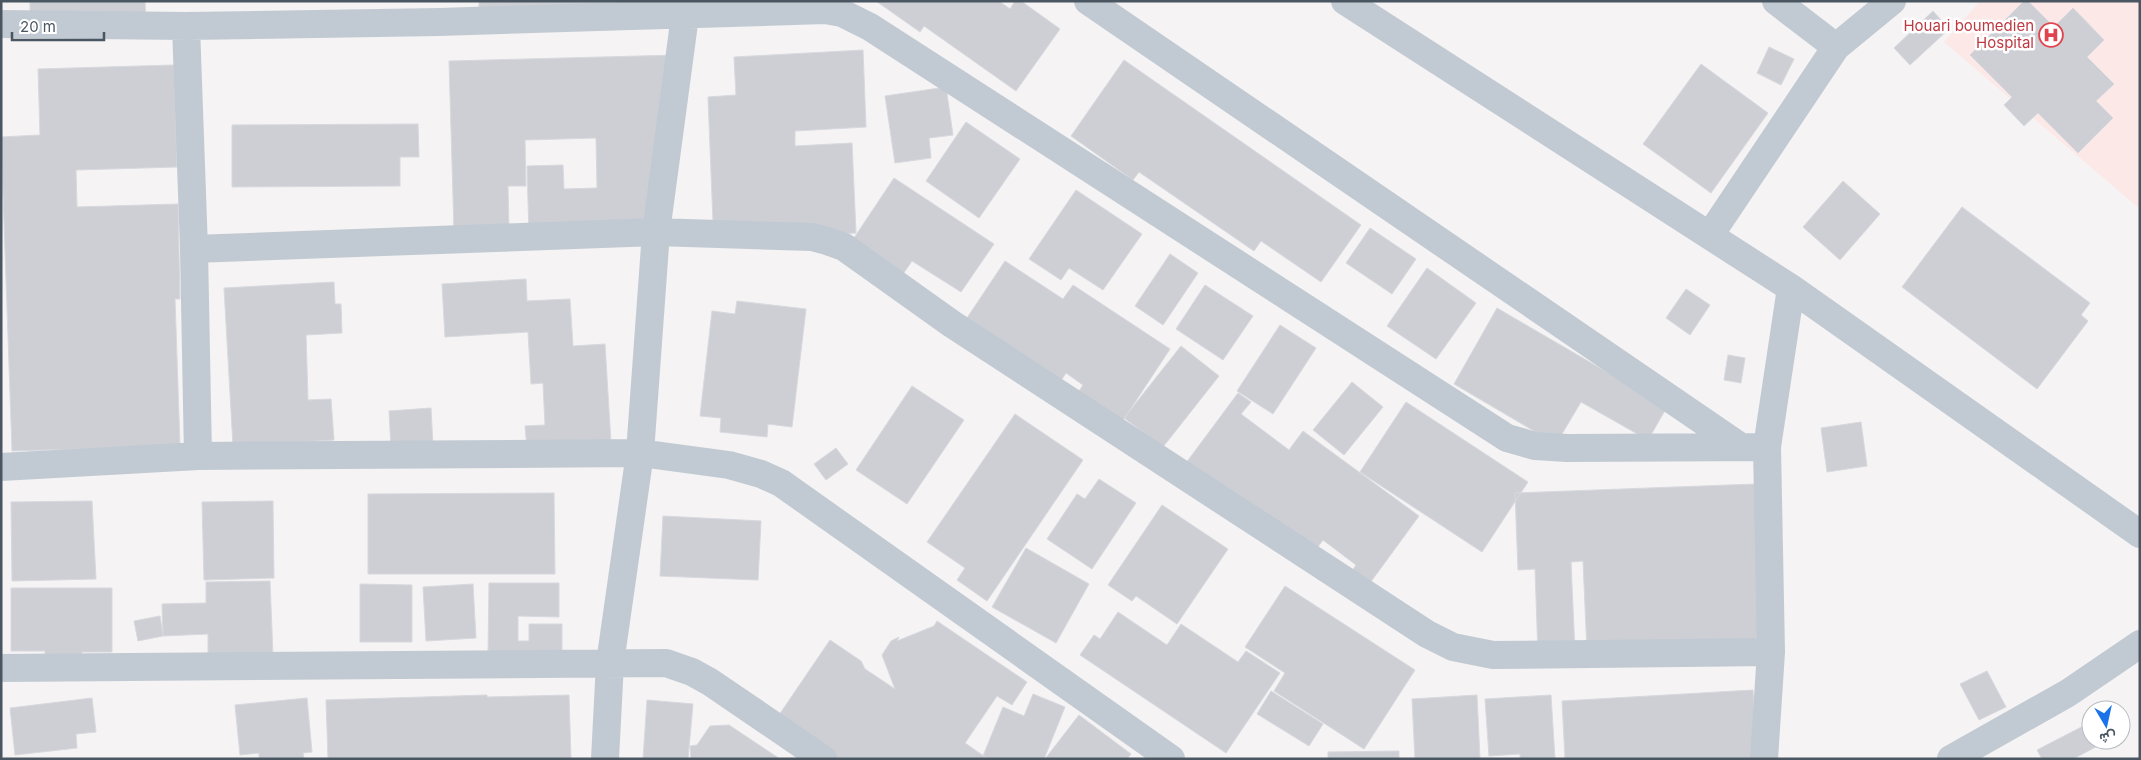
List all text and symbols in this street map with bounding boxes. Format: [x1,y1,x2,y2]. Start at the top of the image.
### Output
scale bar [12,10,105,42]
place label: Houari boumedien Hospital [1903,16,2034,52]
text: 20 m [20,17,56,36]
hospital icon: Houari boumedien Hospital [2038,22,2064,48]
north arrow [2081,700,2131,750]
text: ش [2098,728,2118,748]

